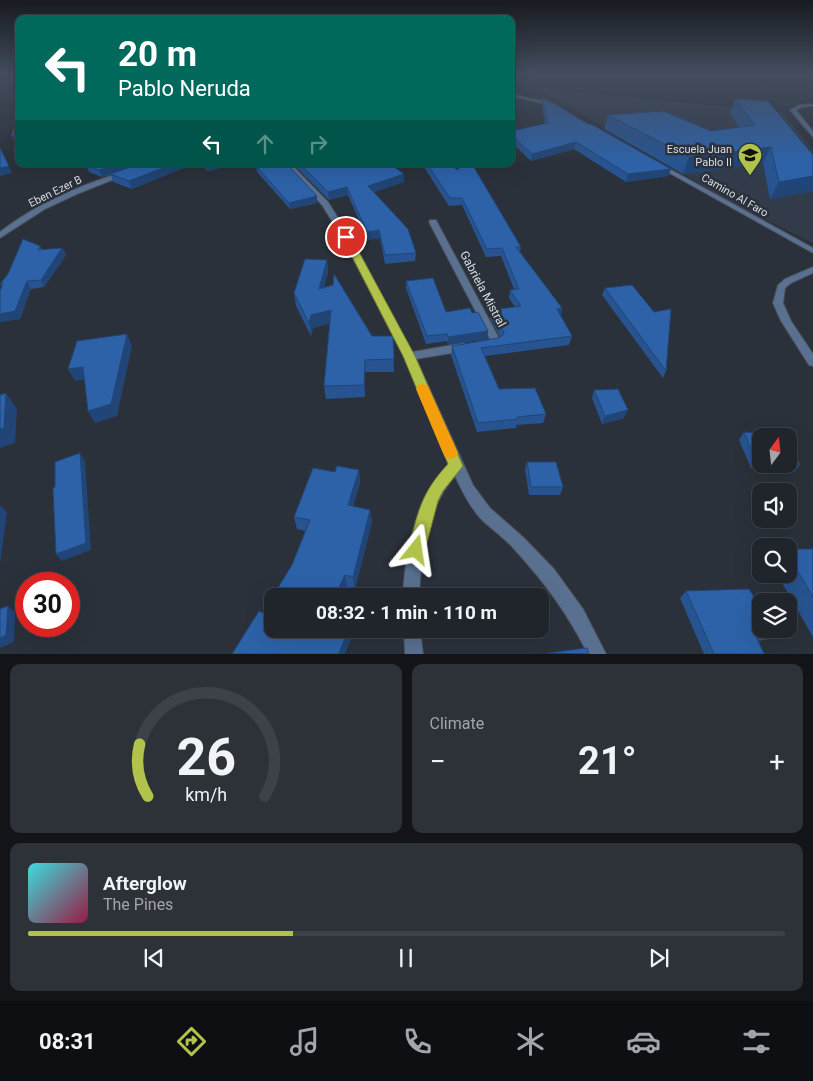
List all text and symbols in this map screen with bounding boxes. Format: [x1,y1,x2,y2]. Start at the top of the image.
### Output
text: 20 m [118,34,197,75]
icon: left [35,35,100,100]
text: Pablo Neruda [118,76,251,101]
icon: left [198,130,226,158]
icon: ahead [251,130,279,158]
icon: right [304,130,332,158]
school or university icon: Escuela Juan Pablo II [737,142,763,176]
place label: Escuela Juan Pablo II [667,143,732,169]
street label: Camino Al Faro [699,171,770,220]
street label: Eben Ezer B [26,173,84,210]
pin [325,216,367,258]
icon: arrive [332,223,360,251]
street label: Gabriela Mistral [457,249,509,329]
north arrow [752,428,798,472]
map controls [752,428,797,638]
button: sound [752,483,797,528]
position arrow [389,523,441,575]
button: search [752,538,797,583]
speed limit sign: 30 [15,572,80,637]
button: layers [752,593,797,638]
text: 08:32 · 1 min · 110 m [316,601,497,624]
text: Climate [430,714,484,733]
text: 26 [176,727,236,788]
text: 21° [578,739,637,783]
text: − [430,745,446,778]
text: + [769,745,785,778]
text: km/h [185,784,227,805]
text: Afterglow [103,872,187,895]
text: The Pines [103,895,173,914]
icon: previous [140,944,168,972]
icon: pause [392,944,420,972]
icon: next [645,944,673,972]
icon: directions [174,1024,209,1059]
icon: music [287,1024,322,1059]
icon: phone [400,1024,435,1059]
icon: climate [513,1024,548,1059]
icon: car [626,1024,661,1059]
icon: filters [739,1024,774,1059]
text: 08:31 [39,1029,96,1054]

